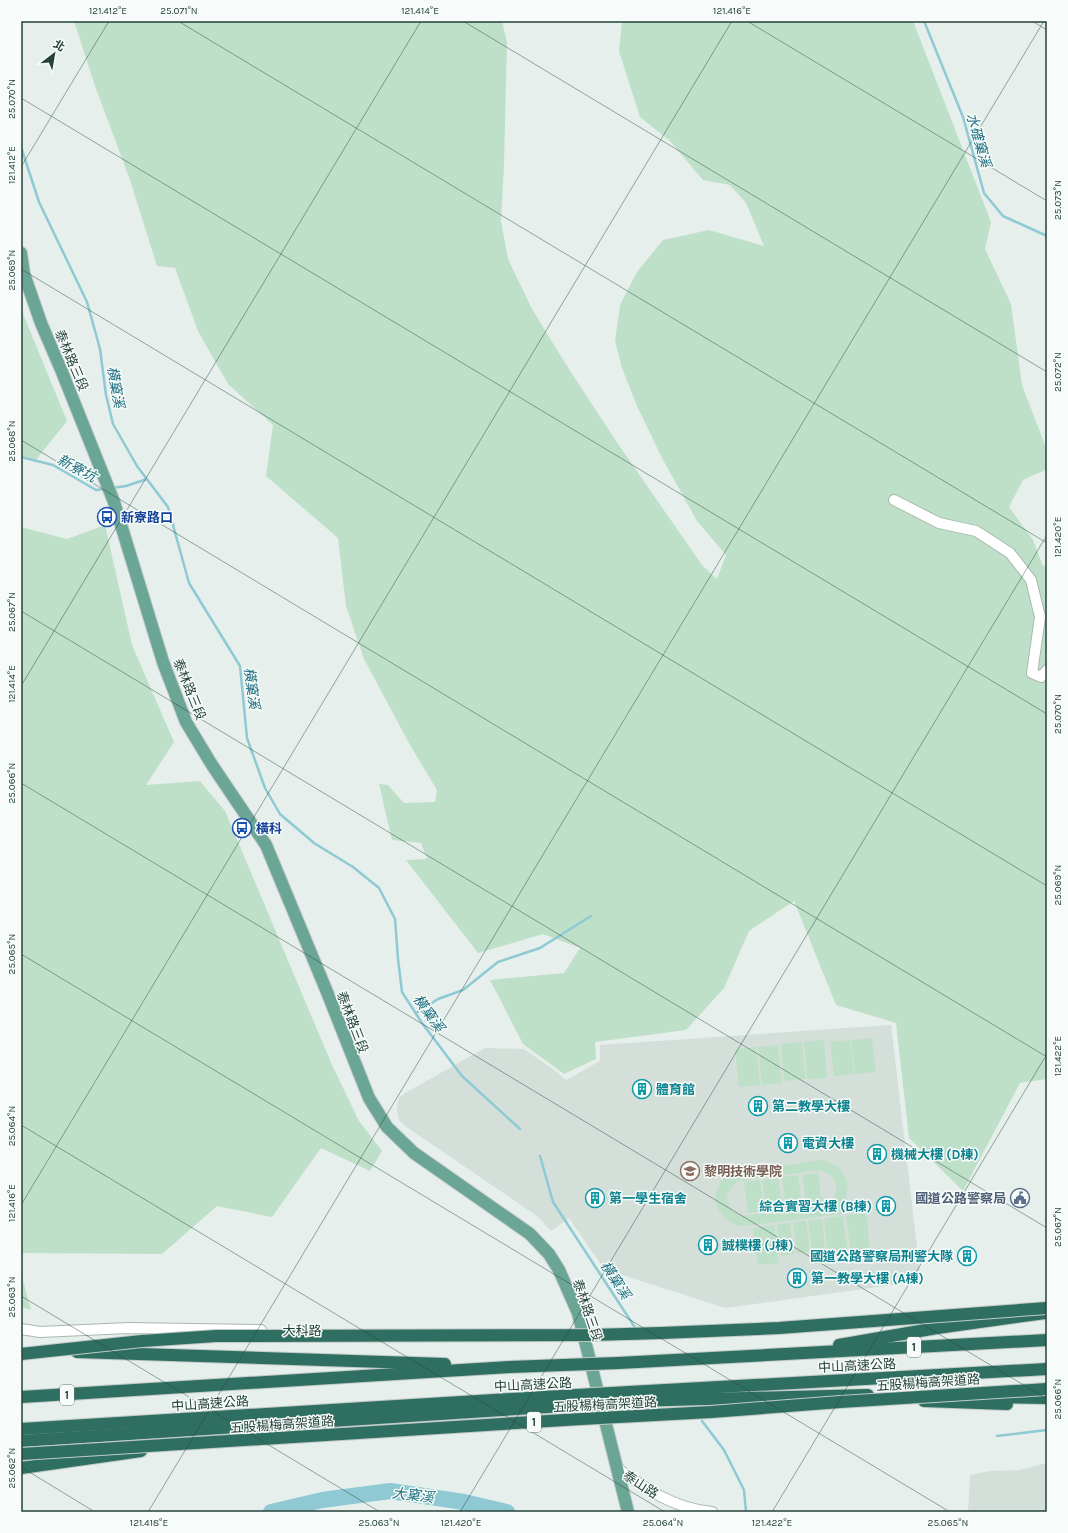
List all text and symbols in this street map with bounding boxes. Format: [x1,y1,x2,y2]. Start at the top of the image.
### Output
text: 121.412°E [89,5,127,17]
text: 25.071°N [160,5,198,17]
text: 121.414°E [401,5,439,17]
text: 121.416°E [713,5,751,17]
north arrow [34,34,74,74]
text: 北 [51,37,67,54]
text: 25.070°N [6,79,18,119]
water label: 水確窠溪 [963,111,995,171]
text: 121.412°E [6,146,18,184]
text: 25.073°N [1052,180,1064,220]
text: 25.069°N [6,250,18,290]
street label: 泰林路三段 [52,327,91,393]
text: 25.072°N [1052,352,1064,392]
water label: 橫窠溪 [103,365,128,411]
text: 25.068°N [6,420,18,462]
water label: 新寮坑 [54,451,101,487]
bus stop icon: 新寮路口 [96,506,118,528]
place label: 新寮路口 [121,510,173,525]
text: 121.420°E [1052,517,1064,557]
text: 25.067°N [6,592,18,632]
street label: 泰林路三段 [170,656,209,722]
text: 121.414°E [6,665,18,703]
water label: 橫窠溪 [240,666,263,712]
text: 25.070°N [1052,694,1064,734]
text: 25.066°N [6,763,18,803]
bus stop icon: 橫科 [231,817,253,839]
place label: 橫科 [256,821,282,836]
text: 25.069°N [1052,865,1064,905]
text: 25.065°N [6,934,18,974]
street label: 泰林路三段 [334,989,371,1055]
water label: 橫窠溪 [410,991,449,1037]
text: 121.422°E [1052,1036,1064,1076]
building icon: 體育館 [631,1078,653,1100]
place label: 體育館 [656,1082,695,1097]
building icon: 第二教學大樓 [747,1095,769,1117]
place label: 第二教學大樓 [772,1099,850,1114]
text: 25.064°N [6,1106,18,1146]
building icon: 電資大樓 [777,1132,799,1154]
place label: 電資大樓 [802,1136,854,1151]
building icon: 機械大樓 (D棟) [866,1143,888,1165]
place label: 機械大樓 (D棟) [891,1147,979,1162]
school or university icon: 黎明技術學院 [679,1160,701,1182]
place label: 黎明技術學院 [704,1164,782,1179]
text: 121.416°E [6,1184,18,1222]
building icon: 第一學生宿舍 [584,1187,606,1209]
public building icon: 國道公路警察局 [1009,1187,1031,1209]
place label: 第一學生宿舍 [609,1191,687,1206]
place label: 國道公路警察局 [915,1191,1006,1206]
building icon: 綜合實習大樓 (B棟) [875,1195,897,1217]
place label: 綜合實習大樓 (B棟) [759,1199,872,1214]
text: 25.067°N [1052,1207,1064,1247]
building icon: 誠樸樓 (J棟) [697,1234,719,1256]
place label: 誠樸樓 (J棟) [722,1238,793,1253]
building icon: 國道公路警察局刑警大隊 [956,1245,978,1267]
place label: 國道公路警察局刑警大隊 [810,1249,953,1264]
water label: 橫窠溪 [597,1258,635,1304]
building icon: 第一教學大樓 (A棟) [786,1267,808,1289]
place label: 第一教學大樓 (A棟) [811,1271,924,1286]
text: 25.063°N [6,1276,18,1318]
street label: 泰林路三段 [570,1277,605,1343]
street label: 大科路 [282,1323,322,1338]
road number: 1 [907,1337,921,1357]
street label: 中山高速公路 [818,1356,896,1375]
street label: 五股楊梅高架道路 [876,1371,980,1394]
street label: 中山高速公路 [494,1375,572,1394]
text: 25.066°N [1052,1379,1064,1419]
road number: 1 [60,1385,74,1405]
street label: 中山高速公路 [171,1393,249,1414]
street label: 五股楊梅高架道路 [553,1394,657,1415]
road number: 1 [527,1412,541,1432]
street label: 五股楊梅高架道路 [230,1413,334,1436]
text: 25.062°N [6,1448,18,1488]
street label: 泰山路 [620,1468,661,1501]
water label: 大窠溪 [391,1485,437,1507]
text: 121.418°E [130,1517,168,1529]
text: 25.063°N [358,1517,400,1529]
text: 121.420°E [441,1517,481,1529]
text: 25.064°N [643,1517,683,1529]
text: 121.422°E [752,1517,792,1529]
text: 25.065°N [928,1517,968,1529]

